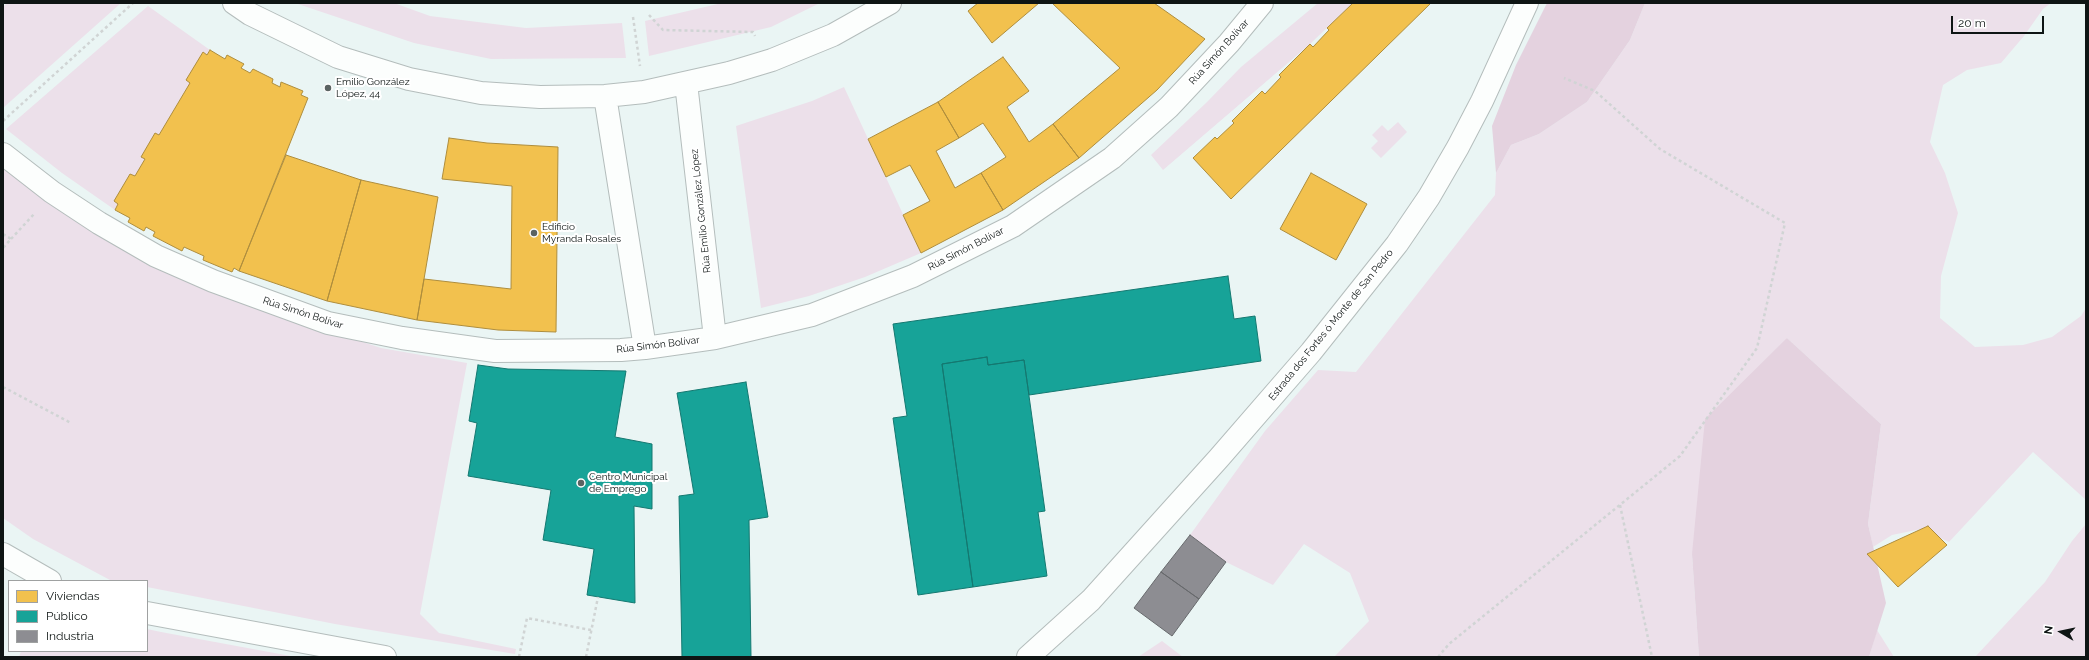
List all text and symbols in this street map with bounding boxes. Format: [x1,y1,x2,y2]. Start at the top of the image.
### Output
scale bar [1953,8,2046,34]
text: 20 m [1958,16,1986,30]
street label: Rúa Simón Bolívar [1186,17,1252,87]
place label: Emilio González López, 44 [336,76,410,100]
marker: Emilio González López, 44 [323,83,333,93]
street label: Rúa Emilio González López [688,148,714,274]
place label: Edificio Myranda Rosales [542,221,621,244]
street label: Rúa Simón Bolívar [926,225,1006,273]
marker: Edificio Myranda Rosales [529,228,539,238]
street label: Estrada dos Fortes ó Monte de San Pedro [1266,247,1396,403]
street label: Rúa Simón Bolívar [261,294,345,332]
street label: Rúa Simón Bolívar [616,334,700,356]
place label: Centro Municipal de Emprego [589,471,667,494]
marker: Centro Municipal de Emprego [576,478,586,488]
legend [8,580,148,652]
text: Viviendas [46,589,100,603]
text: Público [46,609,88,623]
north arrow [2041,612,2081,652]
text: N [2042,625,2056,635]
text: Industria [46,629,94,643]

